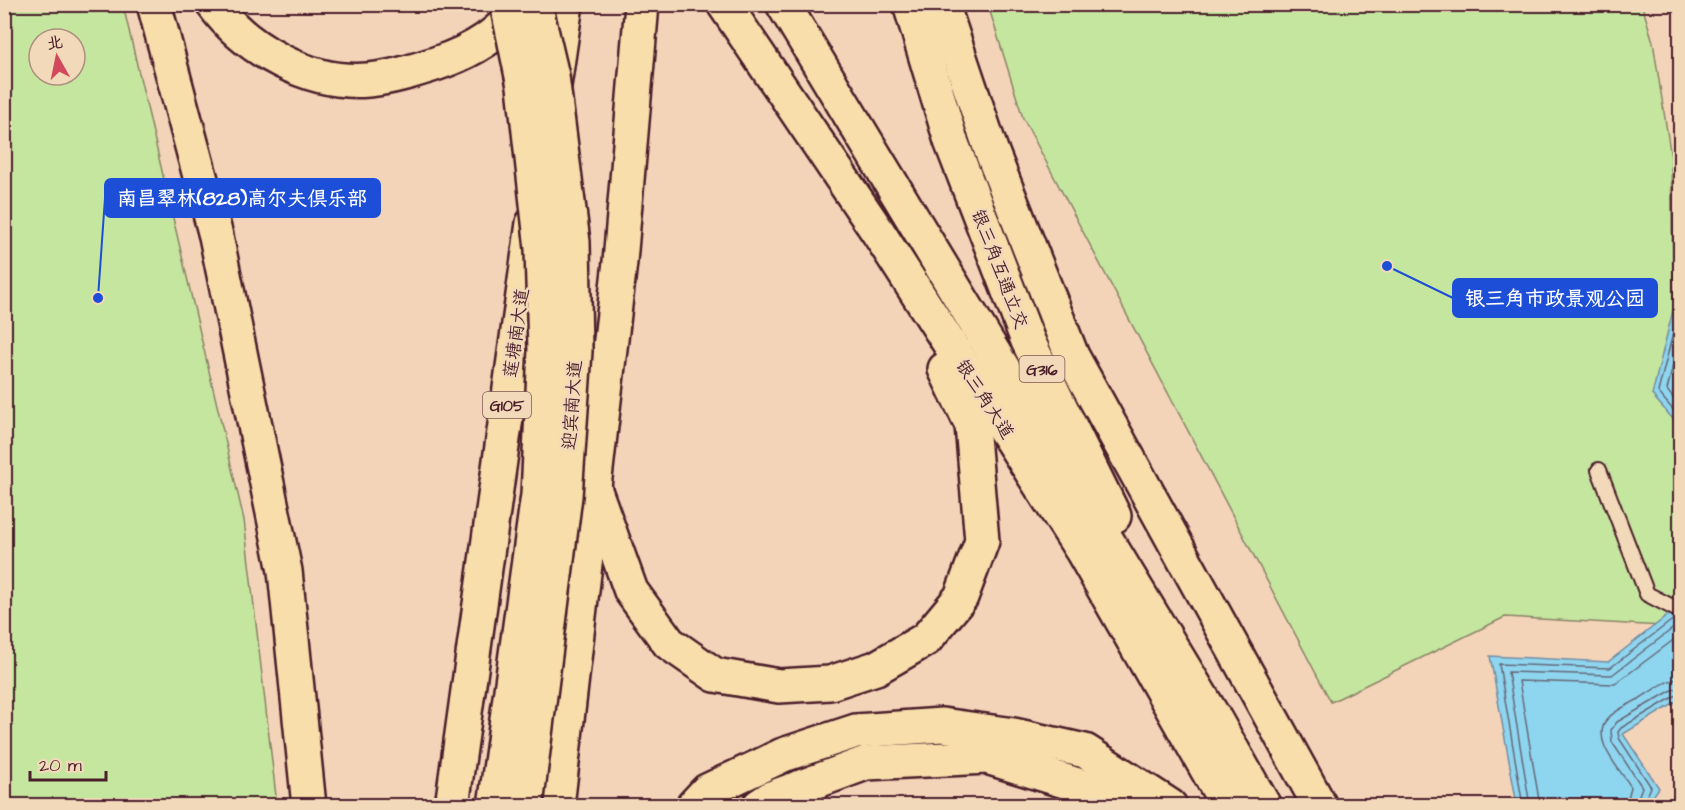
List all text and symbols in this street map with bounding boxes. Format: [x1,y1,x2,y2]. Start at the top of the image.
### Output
north arrow [27,27,87,87]
text: 北 [45,31,64,55]
callout: 南昌翠林(828)高尔夫俱乐部 [105,179,380,217]
text: 南昌翠林(828)高尔夫俱乐部 [117,185,367,213]
street label: 银三角互通立交 [965,206,1034,332]
callout: 银三角市政景观公园 [1453,279,1657,317]
text: 银三角市政景观公园 [1465,285,1645,313]
street label: 莲塘南大道 [498,287,535,379]
street label: 银三角大道 [950,355,1020,444]
road number: G316 [1020,356,1064,382]
street label: 迎宾南大道 [557,359,588,451]
road number: G105 [483,392,531,418]
scale bar [30,744,106,782]
text: 20 m [39,753,82,778]

